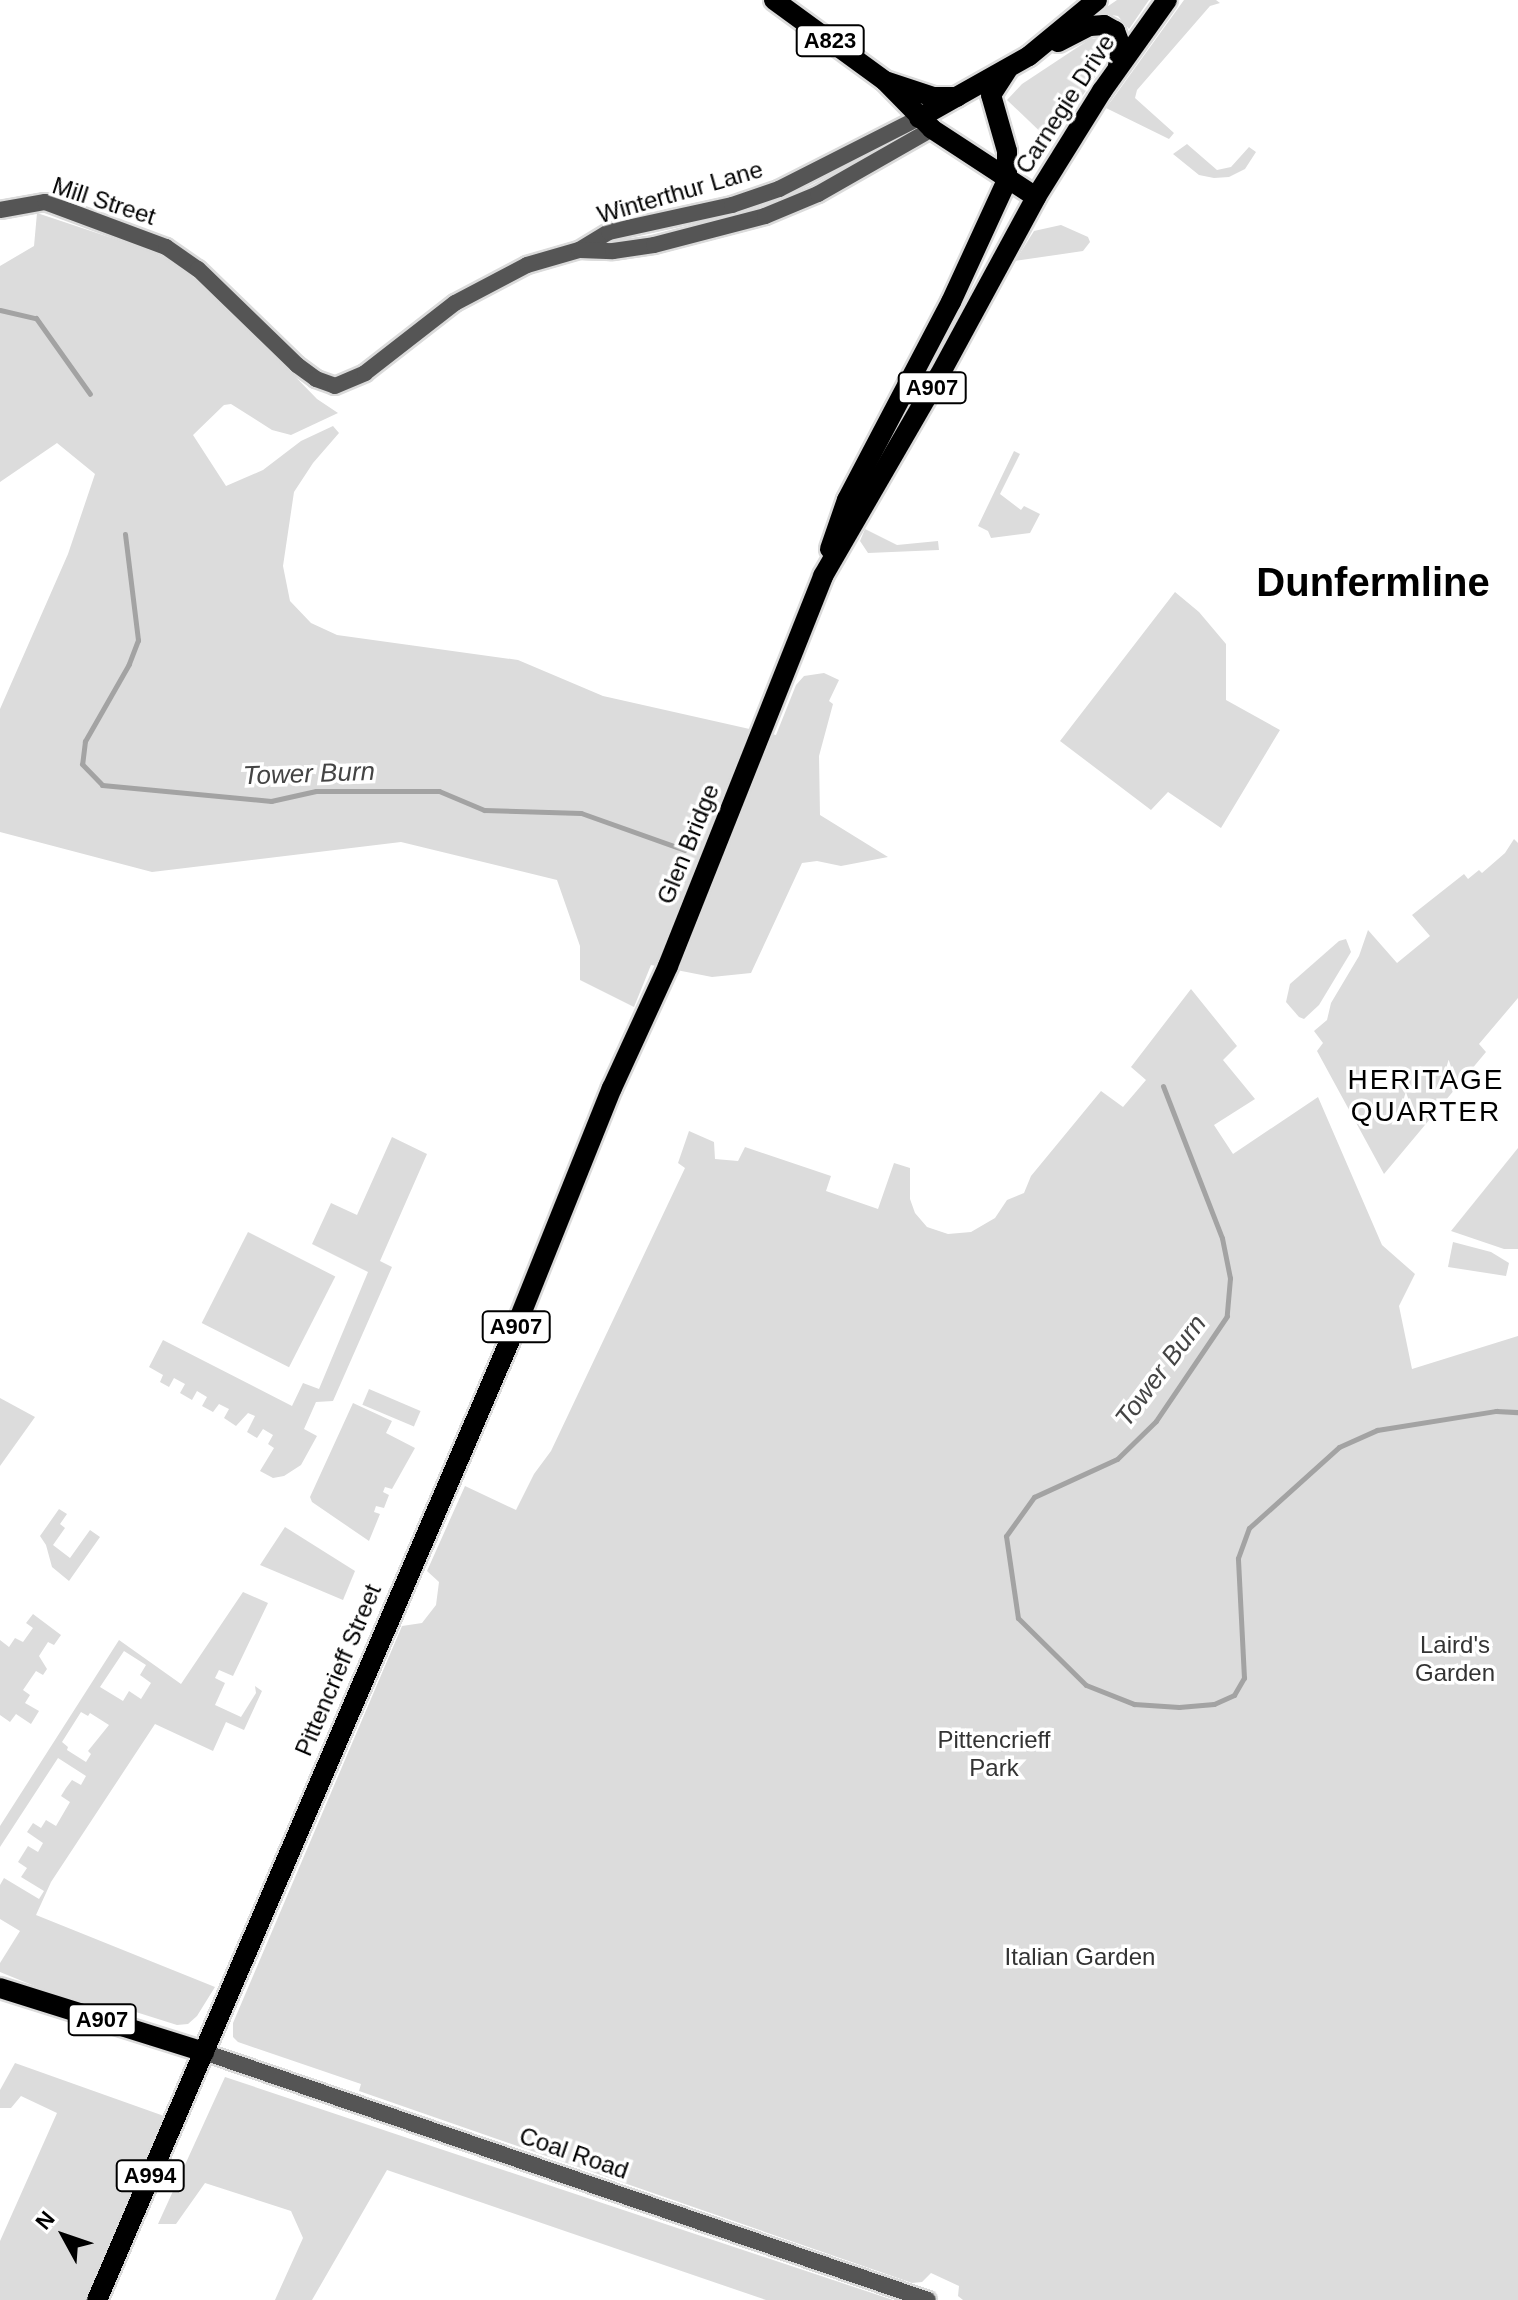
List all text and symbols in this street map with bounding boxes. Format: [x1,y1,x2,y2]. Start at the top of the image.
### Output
road number: A823 [794,23,866,59]
street label: Carnegie Drive [1009,29,1121,179]
street label: Winterthur Lane [594,155,766,229]
street label: Mill Street [49,171,159,231]
road number: A907 [896,370,968,406]
district label: Dunfermline [1256,558,1490,606]
water label: Tower Burn [242,756,376,792]
street label: Glen Bridge [651,780,725,908]
district label: HERITAGE QUARTER [1347,1063,1505,1129]
road number: A907 [480,1309,552,1345]
water label: Tower Burn [1109,1309,1213,1433]
street label: Pittencrieff Street [289,1580,387,1760]
park label: Laird's Garden [1415,1631,1495,1687]
park label: Pittencrieff Park [938,1726,1050,1782]
park label: Italian Garden [1005,1943,1155,1971]
road number: A907 [66,2002,138,2038]
street label: Coal Road [516,2121,632,2185]
road number: A994 [114,2158,186,2194]
north arrow [24,2196,104,2276]
text: N [31,2206,60,2234]

